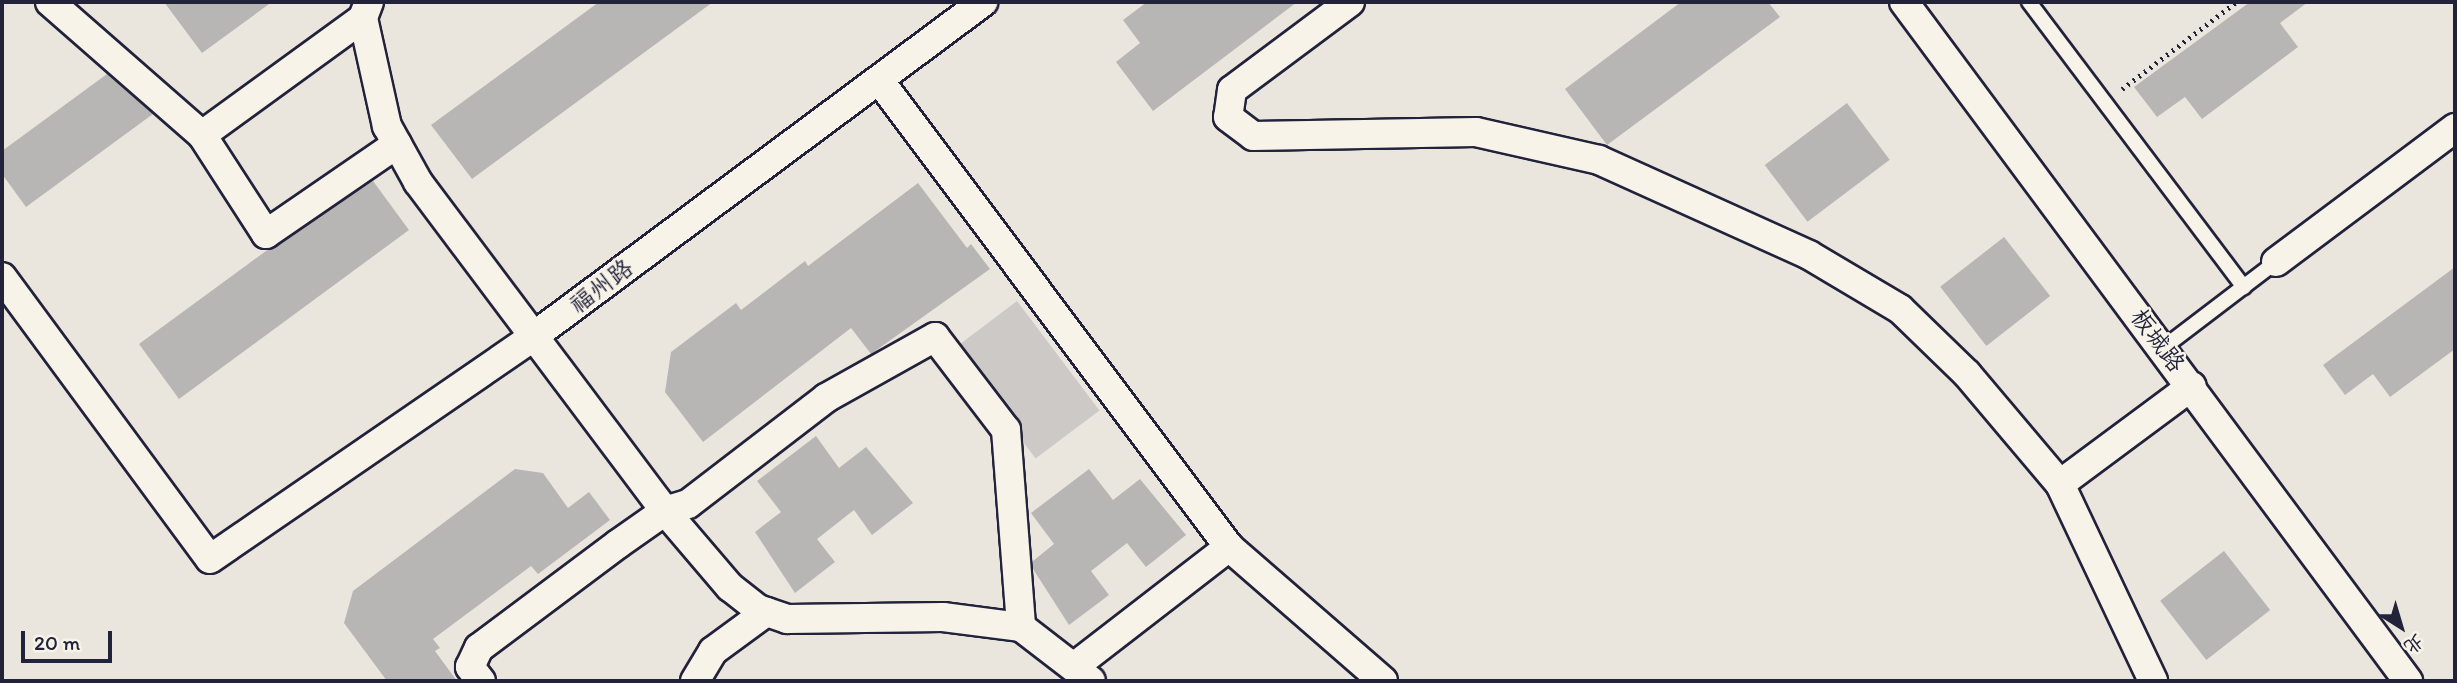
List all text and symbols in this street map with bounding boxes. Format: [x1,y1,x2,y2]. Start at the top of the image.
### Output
street label: 福州路 [564,253,638,319]
street label: 板城路 [2125,303,2191,377]
north arrow [2366,592,2436,662]
scale bar [24,616,116,660]
text: 北 [2399,629,2428,659]
text: 20 m [34,630,80,655]

